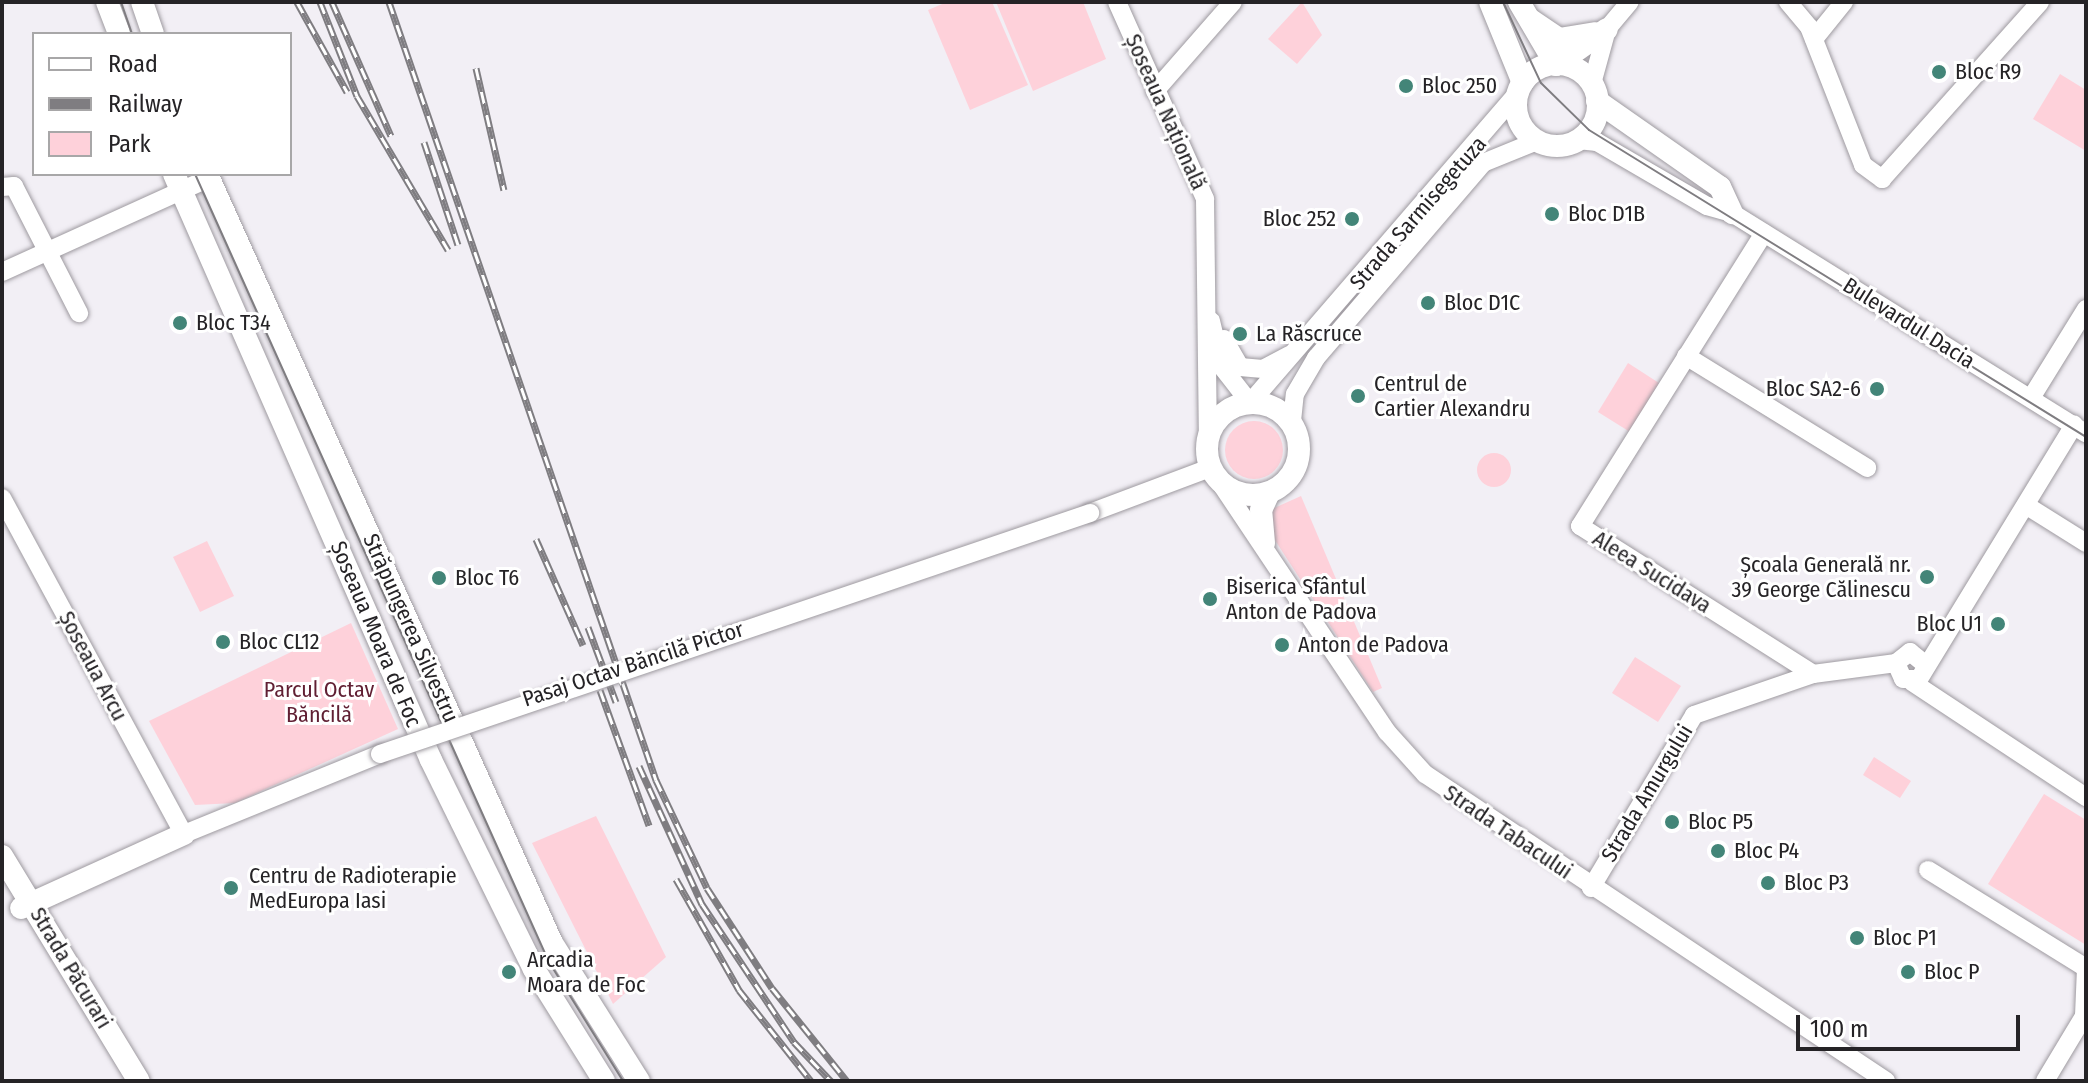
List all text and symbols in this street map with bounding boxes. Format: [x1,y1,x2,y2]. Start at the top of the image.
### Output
street label: Șoseaua Națională [1120,30,1212,194]
legend [32,32,292,176]
text: Road [108,50,158,78]
place label: Bloc R9 [1955,59,2021,85]
marker: Bloc R9 [1930,63,1948,81]
place label: Bloc 250 [1422,73,1497,99]
marker: Bloc 250 [1397,77,1415,95]
text: Railway [108,90,183,118]
text: Park [108,130,151,158]
street label: Strada Sarmisegetuza [1344,131,1492,295]
place label: Bloc D1B [1568,201,1645,227]
marker: Bloc D1B [1543,205,1561,223]
place label: Bloc 252 [1263,206,1336,232]
marker: Bloc 252 [1343,210,1361,228]
street label: Bulevardul Dacia [1838,272,1980,374]
place label: Bloc D1C [1444,290,1520,316]
marker: Bloc D1C [1419,294,1437,312]
place label: Bloc T34 [196,310,271,336]
marker: Bloc T34 [171,314,189,332]
place label: La Răscruce [1256,321,1362,347]
marker: La Răscruce [1231,325,1249,343]
place label: Centrul de Cartier Alexandru [1374,370,1530,422]
place label: Bloc SA2-6 [1766,376,1861,402]
marker: Bloc SA2-6 [1868,380,1886,398]
marker: Centrul de Cartier Alexandru [1349,387,1367,405]
street label: Aleea Sucidava [1588,525,1716,619]
street label: Străpungerea Silvestru [358,530,464,726]
street label: Șoseaua Moara de Foc [325,537,427,731]
place label: Școala Generală nr. 39 George Călinescu [1732,551,1911,602]
place label: Bloc T6 [455,565,519,591]
marker: Școala Generală nr. 39 George Călinescu [1918,568,1936,586]
marker: Bloc T6 [430,569,448,587]
place label: Biserica Sfântul Anton de Padova [1226,573,1377,624]
marker: Biserica Sfântul Anton de Padova [1201,590,1219,608]
street label: Șoseaua Arcu [53,607,133,725]
place label: Bloc U1 [1917,611,1982,637]
marker: Bloc U1 [1989,615,2007,633]
street label: Pasaj Octav Băncilă Pictor [519,616,747,712]
place label: Bloc CL12 [239,629,319,655]
place label: Anton de Padova [1298,632,1449,658]
marker: Bloc CL12 [214,633,232,651]
marker: Anton de Padova [1273,636,1291,654]
park label: Parcul Octav Băncilă [264,676,374,728]
street label: Strada Amurgului [1596,720,1698,866]
street label: Strada Tabacului [1439,779,1577,885]
place label: Bloc P5 [1688,809,1753,835]
marker: Bloc P5 [1663,813,1681,831]
place label: Bloc P4 [1734,838,1799,864]
marker: Bloc P4 [1709,842,1727,860]
place label: Centru de Radioterapie MedEuropa Iasi [249,862,457,914]
place label: Bloc P3 [1784,870,1849,896]
marker: Bloc P3 [1759,874,1777,892]
marker: Centru de Radioterapie MedEuropa Iasi [220,877,242,899]
street label: Strada Păcurari [25,903,117,1033]
place label: Bloc P1 [1873,925,1937,951]
marker: Bloc P1 [1848,929,1866,947]
place label: Arcadia Moara de Foc [527,946,645,998]
place label: Bloc P [1924,959,1979,985]
marker: Arcadia Moara de Foc [498,961,520,983]
marker: Bloc P [1899,963,1917,981]
scale bar [1800,999,2024,1049]
text: 100 m [1810,1015,1868,1043]

